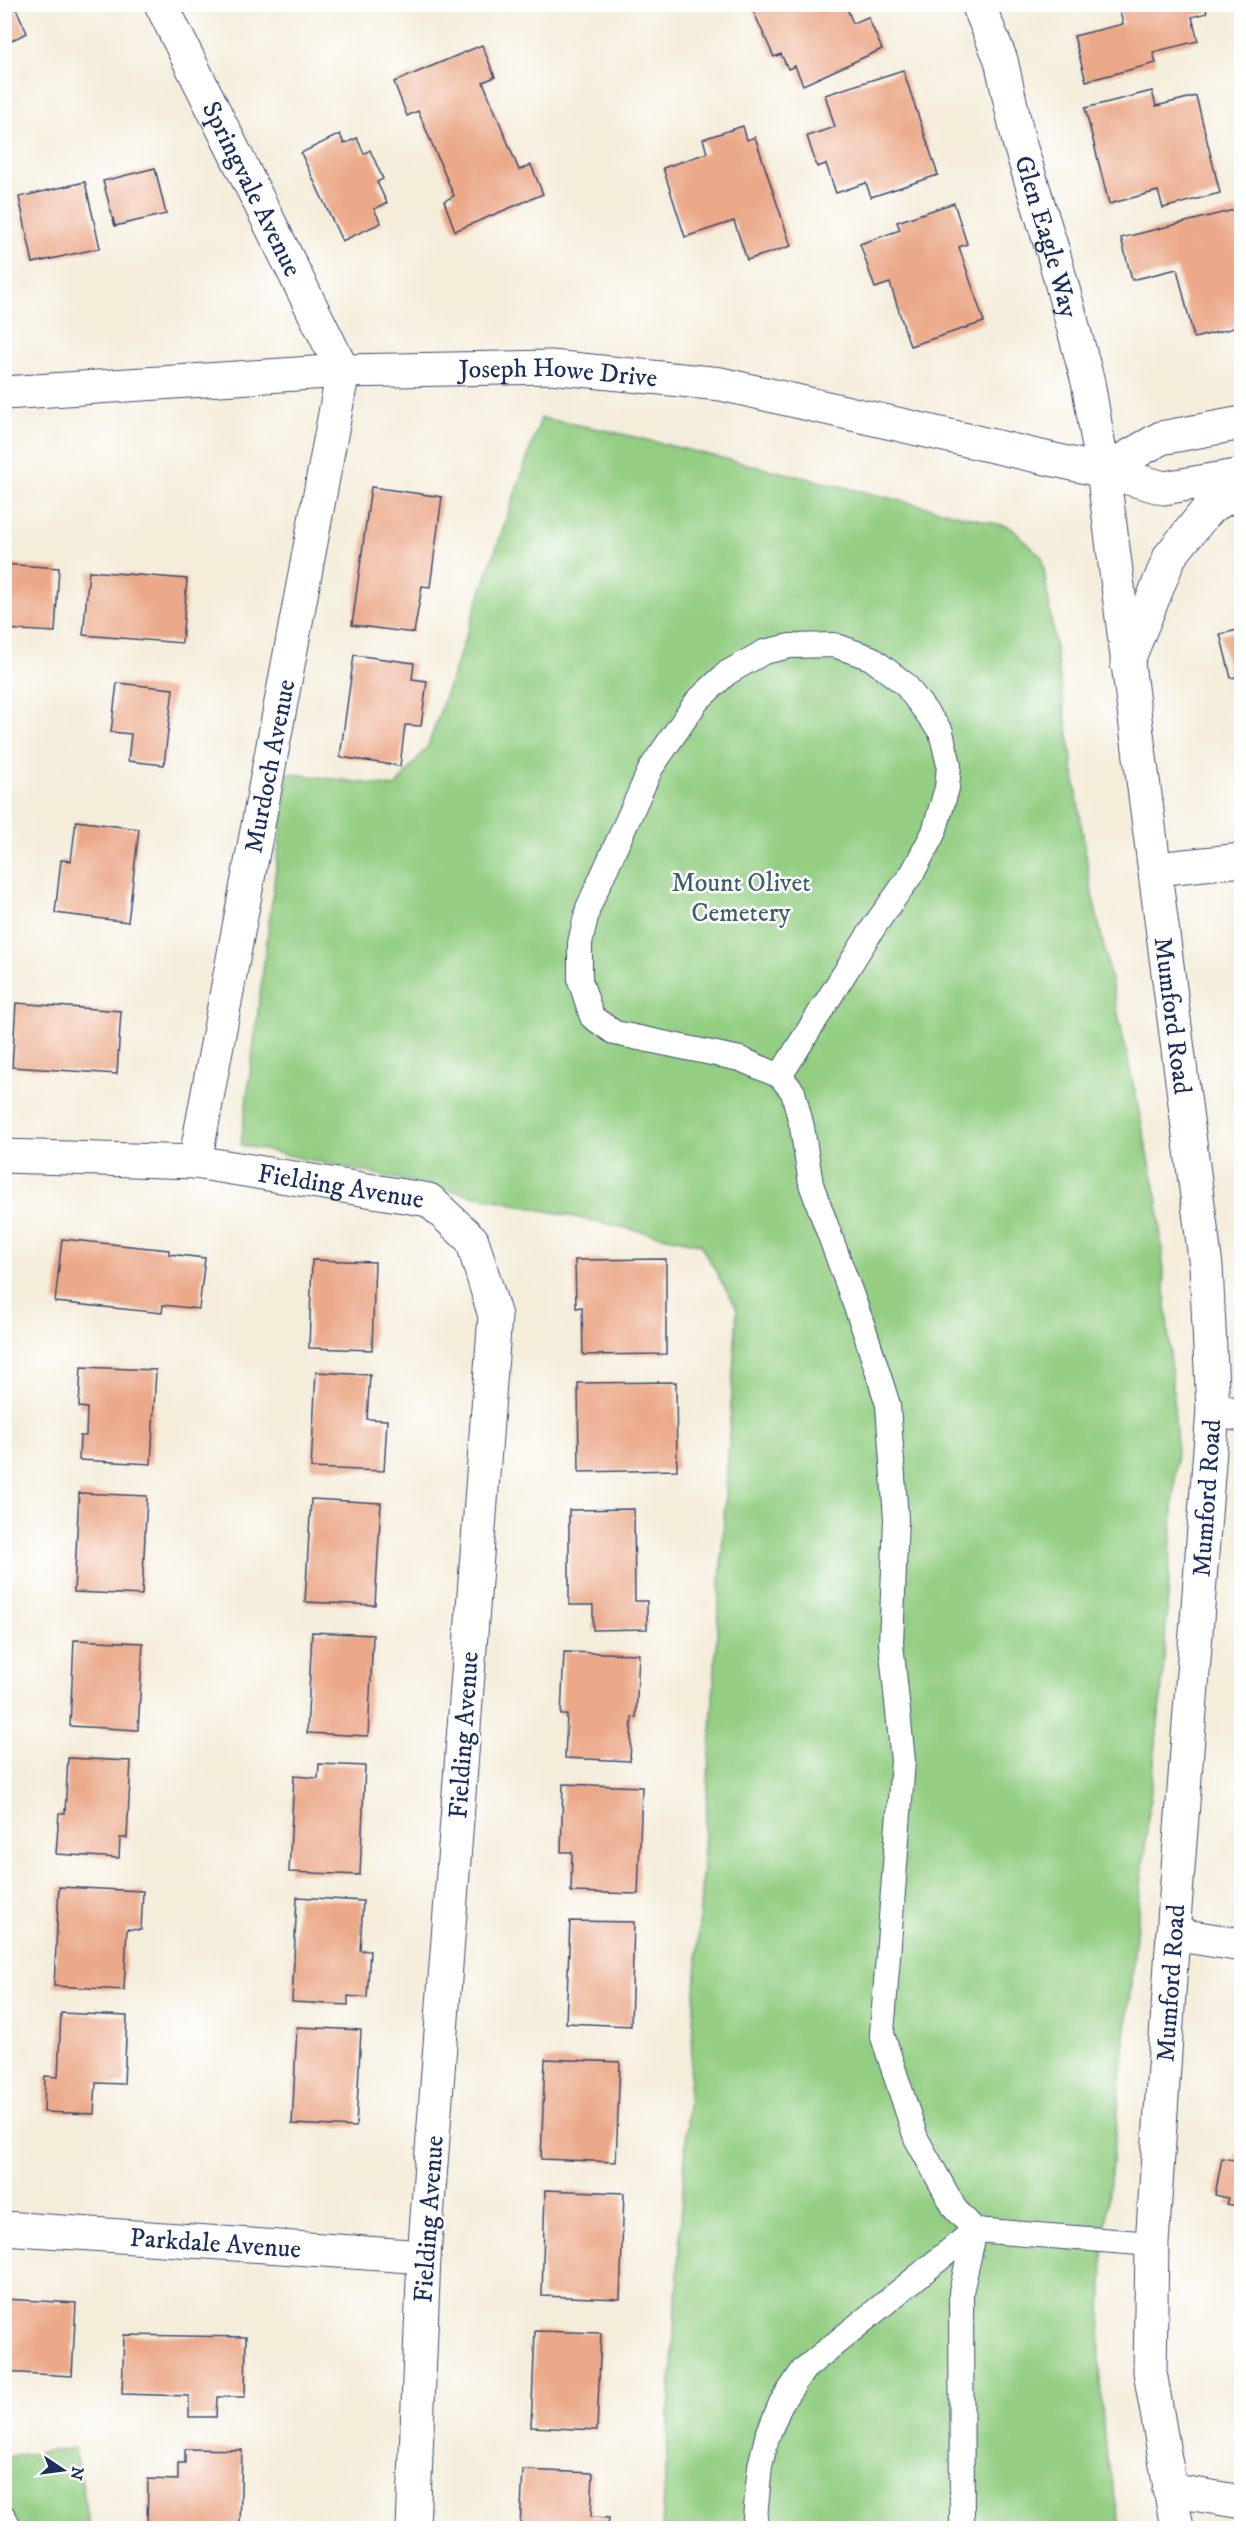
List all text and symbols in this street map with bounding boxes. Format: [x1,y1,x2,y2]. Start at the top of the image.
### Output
street label: Springvale Avenue [194,96,308,282]
street label: Glen Eagle Way [1006,152,1085,322]
street label: Joseph Howe Drive [456,352,659,396]
street label: Murdoch Avenue [237,677,304,856]
park label: Mount Olivet Cemetery [671,867,811,930]
street label: Mumford Road [1146,935,1199,1096]
street label: Fielding Avenue [255,1157,426,1217]
street label: Mumford Road [1186,1418,1229,1578]
street label: Fielding Avenue [442,1650,487,1820]
street label: Mumford Road [1150,1903,1193,2063]
street label: Fielding Avenue [407,2134,452,2304]
street label: Parkdale Avenue [129,2222,302,2266]
north arrow [33,2440,93,2500]
text: N [65,2464,88,2482]

